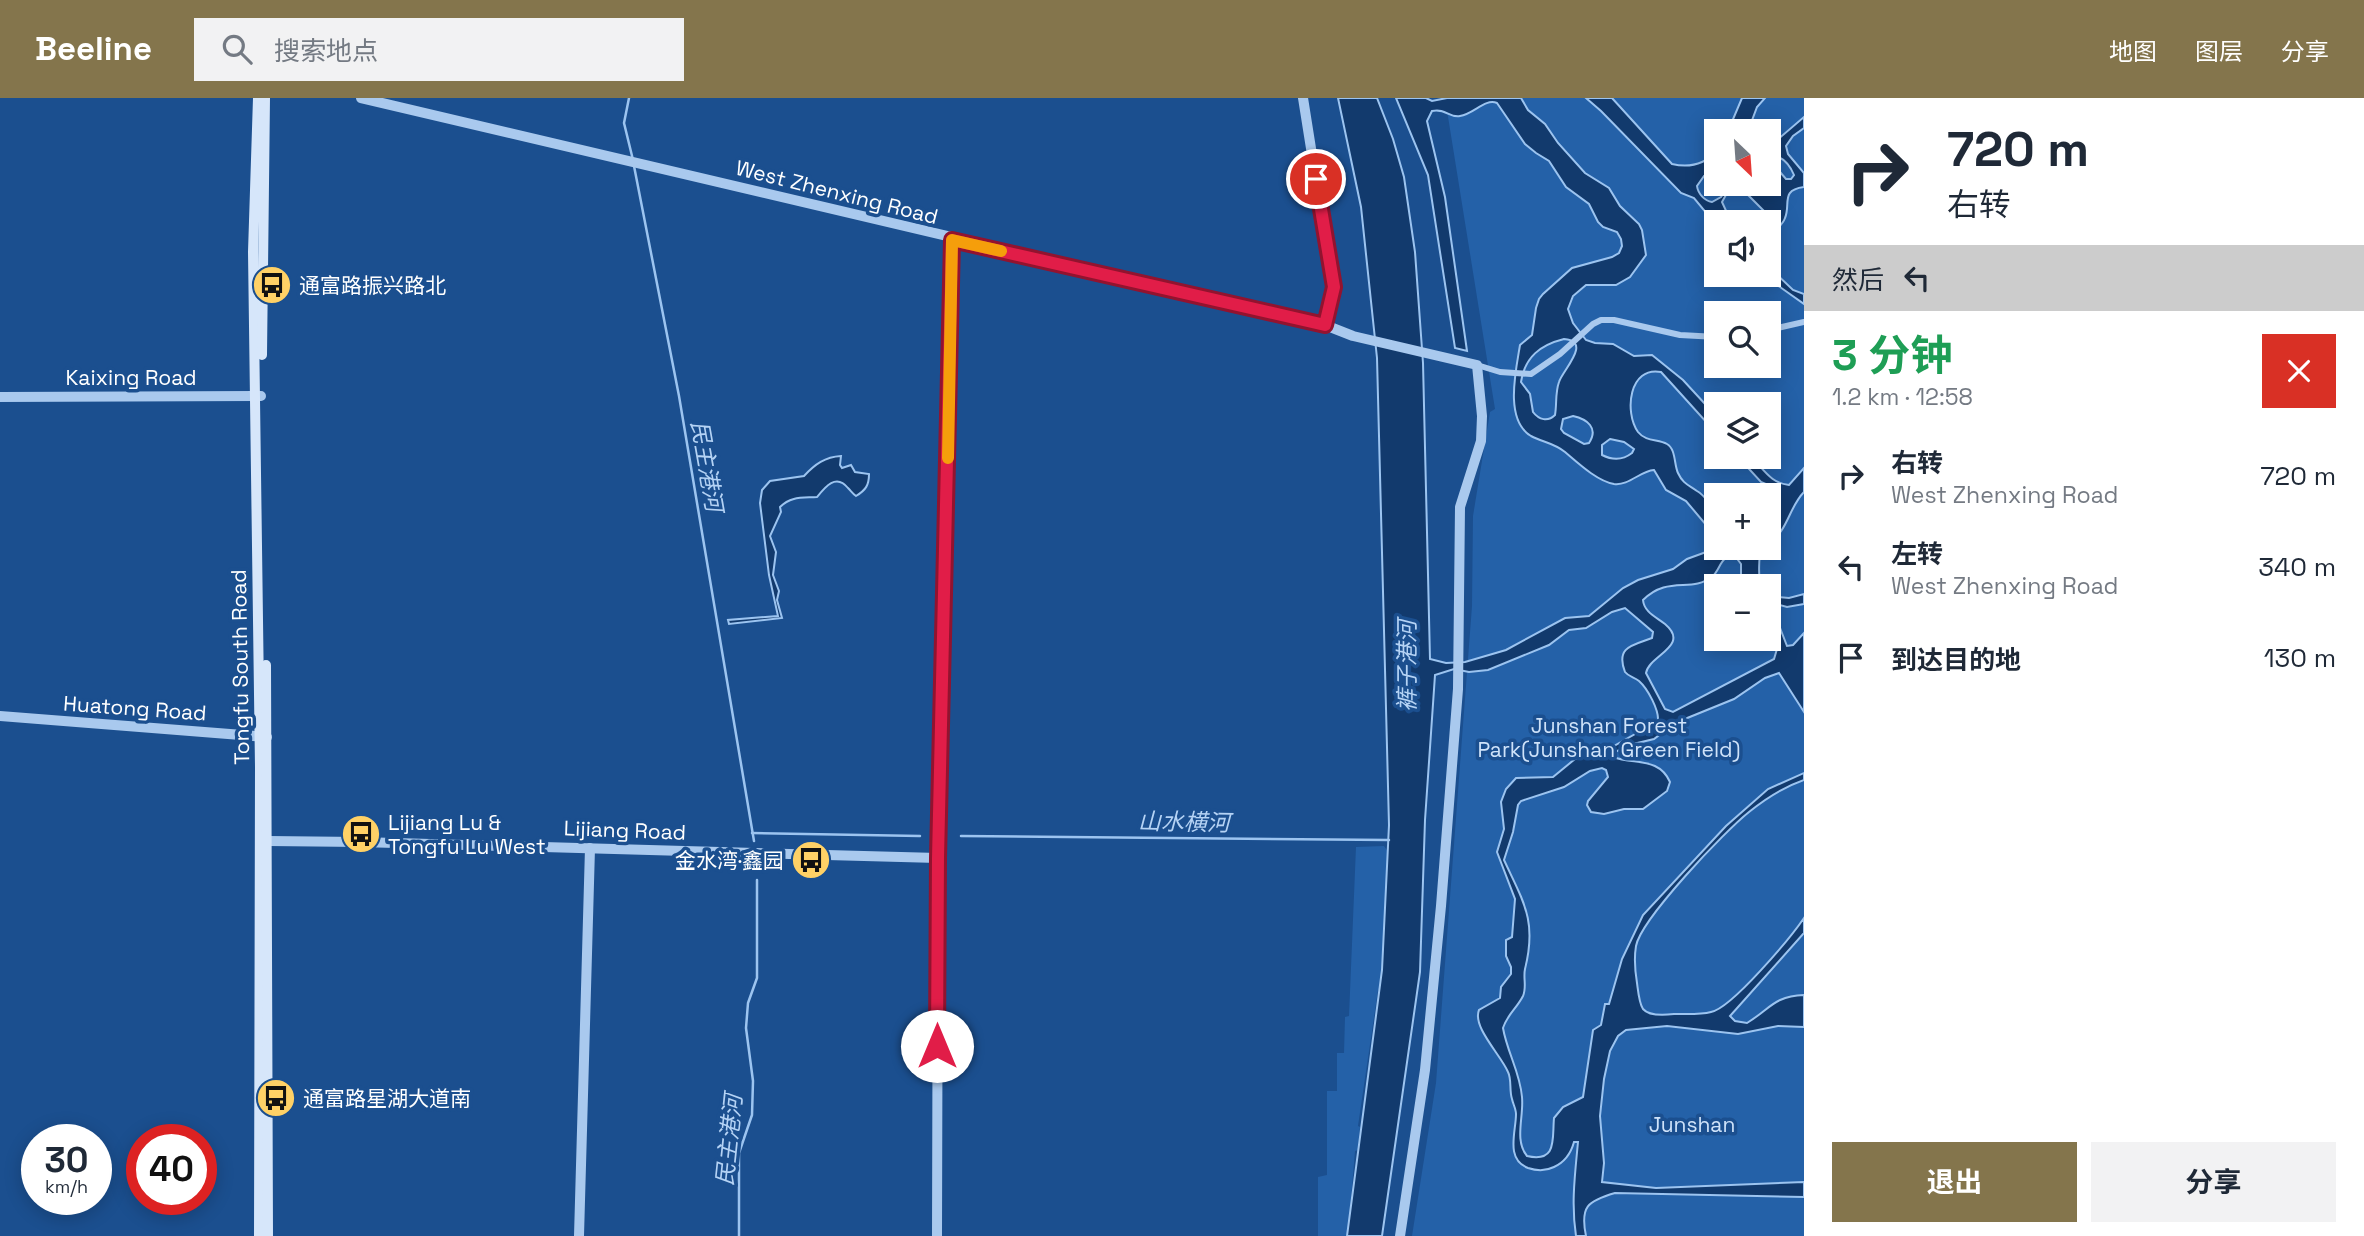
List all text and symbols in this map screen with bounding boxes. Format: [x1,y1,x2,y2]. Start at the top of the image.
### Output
search box [194,18,684,81]
text: Beeline [35,28,152,70]
icon: search [218,30,256,68]
text: 搜索地点 [274,34,378,68]
text: 地图 [2109,36,2157,67]
text: 图层 [2195,36,2243,67]
text: 分享 [2281,36,2329,67]
text: 720 m [1947,118,2089,180]
north arrow [1704,119,1782,196]
map controls [1704,119,1781,651]
icon: right [1832,126,1923,217]
pin [1286,149,1346,209]
street label: West Zhenxing Road [733,154,941,230]
icon: arrive [1297,160,1335,198]
text: 右转 [1947,185,2011,225]
button: sound [1704,210,1781,287]
icon: left [1898,259,1936,297]
text: 然后 [1832,263,1884,297]
bus stop icon: 通富路振兴路北 [251,264,293,306]
place label: 通富路振兴路北 [299,272,446,299]
button: search [1704,301,1781,378]
text: 3 分钟 [1832,329,1952,382]
button: close [2262,334,2336,408]
street label: Kaixing Road [66,364,196,391]
text: 1.2 km · 12:58 [1832,382,1973,412]
button: layers [1704,392,1781,469]
water label: 民主港河 [684,418,730,518]
text: 右转 [1891,446,1943,480]
icon: right [1832,457,1870,495]
text: 720 m [2260,459,2336,493]
text: West Zhenxing Road [1891,480,2118,510]
button: + [1704,483,1781,560]
text: 左转 [1891,537,1943,571]
icon: left [1832,548,1870,586]
text: 340 m [2258,550,2336,584]
street label: Tongfu South Road [225,569,255,765]
text: West Zhenxing Road [1891,571,2118,601]
button: − [1704,574,1781,651]
water label: 裤子港河 [1392,616,1422,712]
icon: arrive [1832,639,1870,677]
text: 130 m [2264,641,2336,675]
text: 到达目的地 [1891,643,2021,677]
street label: Huatong Road [62,690,208,726]
park label: Junshan Forest Park(Junshan Green Field) [1477,712,1741,763]
water label: 山水横河 [1138,806,1234,838]
place label: Lijiang Lu & Tongfu Lu West [388,809,546,860]
bus stop icon: Lijiang Lu & Tongfu Lu West [340,813,382,855]
street label: Lijiang Road [563,814,687,846]
bus stop icon: 金水湾·鑫园 [790,839,832,881]
place label: 金水湾·鑫园 [675,847,784,874]
position arrow [900,1009,974,1083]
bus stop icon: 通富路星湖大道南 [255,1077,297,1119]
place label: 通富路星湖大道南 [303,1085,471,1112]
water label: 民主港河 [709,1089,749,1187]
park label: Junshan [1649,1111,1735,1138]
speed limit sign: 40 [126,1124,217,1215]
text: 30 [45,1138,88,1182]
button: 退出 [1832,1142,2077,1222]
button: 分享 [2091,1142,2336,1222]
text: km/h [45,1175,88,1198]

